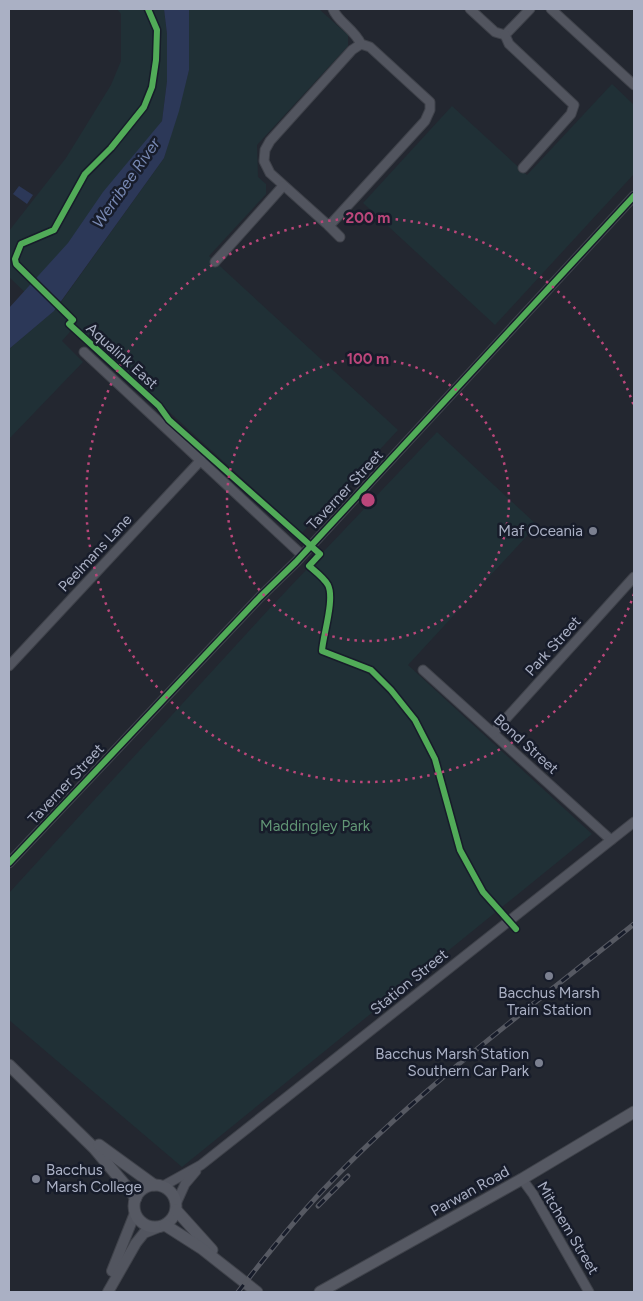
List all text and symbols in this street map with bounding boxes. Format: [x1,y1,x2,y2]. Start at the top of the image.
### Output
water label: Werribee River [88,134,164,231]
text: 200 m [346,209,390,227]
street label: Aqualink East [83,319,162,393]
text: 100 m [347,350,389,368]
street label: Taverner Street [303,446,387,534]
centre of rings [359,491,377,509]
street label: Peelmans Lane [54,510,136,596]
place label: Maf Oceania [498,522,583,540]
marker: Maf Oceania [587,525,599,537]
street label: Park Street [521,612,585,680]
street label: Bond Street [490,710,562,778]
street label: Taverner Street [24,740,108,828]
park label: Maddingley Park [260,817,371,835]
street label: Station Street [367,945,452,1019]
marker: Bacchus Marsh Train Station [543,970,555,982]
place label: Bacchus Marsh Train Station [498,984,600,1019]
place label: Bacchus Marsh Station Southern Car Park [375,1045,530,1080]
marker: Bacchus Marsh Station Southern Car Park [533,1057,545,1069]
place label: Bacchus Marsh College [46,1161,142,1196]
street label: Parwan Road [428,1162,512,1220]
marker: Bacchus Marsh College [30,1173,42,1185]
street label: Mitchem Street [533,1178,603,1278]

